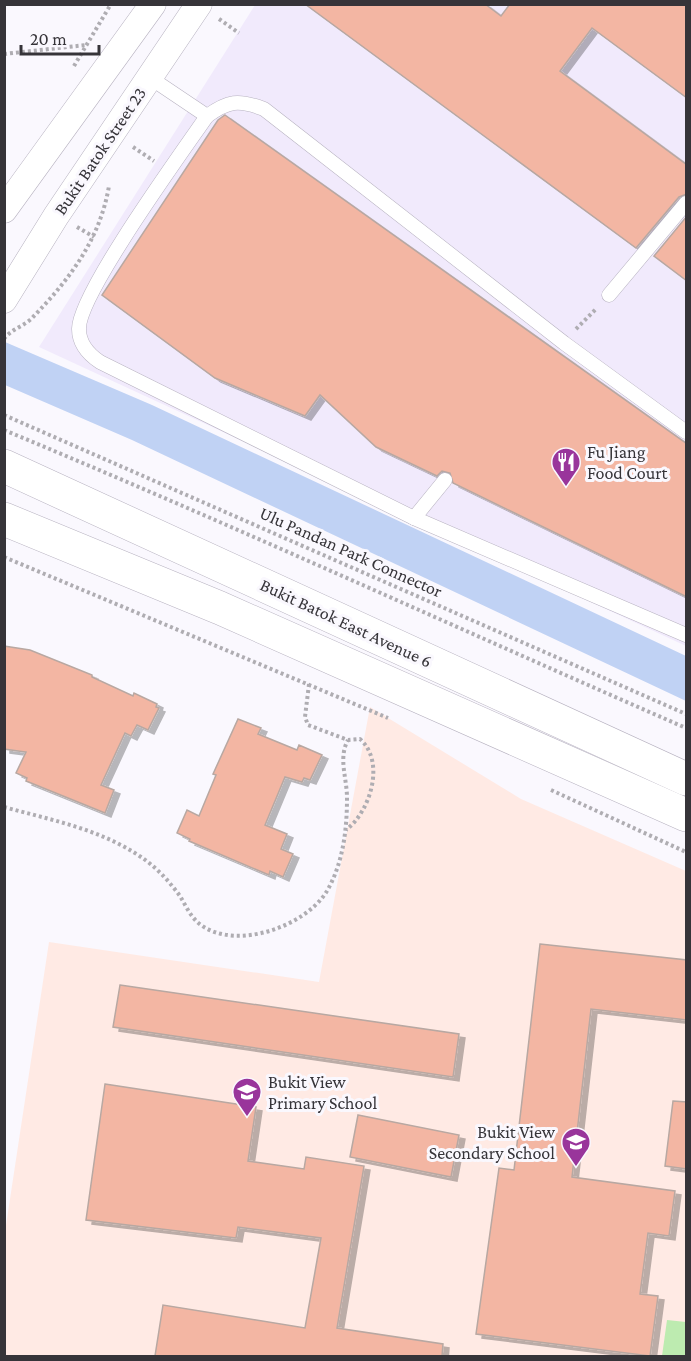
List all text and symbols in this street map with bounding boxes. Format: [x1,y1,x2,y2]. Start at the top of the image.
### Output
scale bar [21,18,99,56]
text: 20 m [30,29,67,49]
street label: Bukit Batok Street 23 [50,83,150,219]
place label: Fu Jiang Food Court [587,442,669,483]
restaurant icon: Fu Jiang Food Court [550,446,582,488]
street label: Ulu Pandan Park Connector [257,503,446,602]
street label: Bukit Batok East Avenue 6 [257,574,435,672]
place label: Bukit View Primary School [268,1072,377,1113]
school or university icon: Bukit View Primary School [231,1076,263,1118]
place label: Bukit View Secondary School [429,1122,556,1163]
school or university icon: Bukit View Secondary School [560,1126,592,1168]

